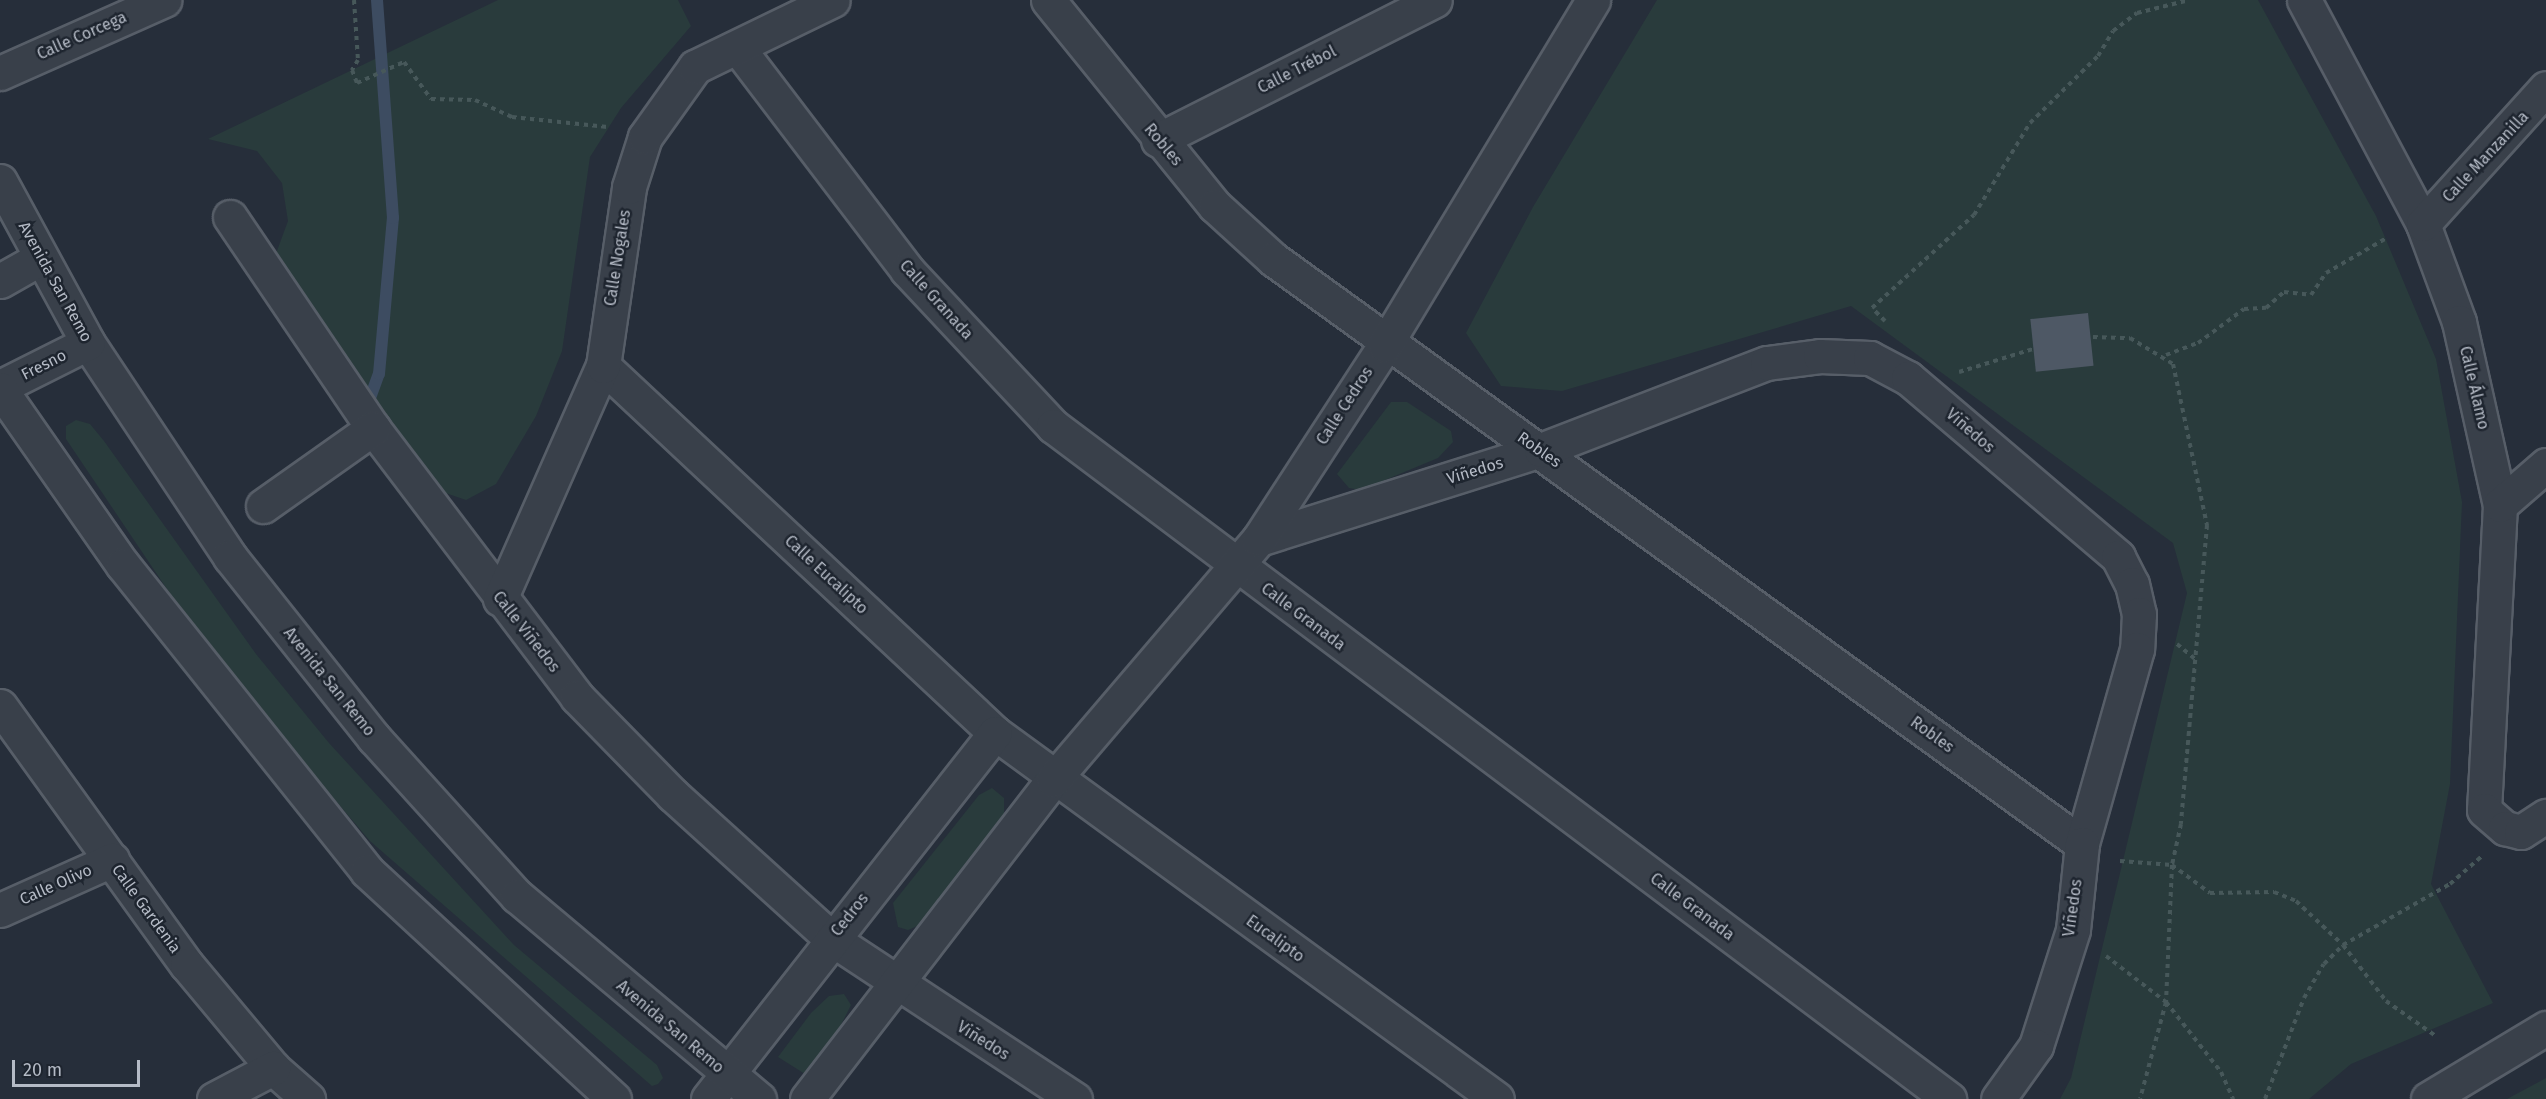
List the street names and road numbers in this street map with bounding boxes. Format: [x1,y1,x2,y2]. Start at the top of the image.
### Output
street label: Calle Corcega [34,8,130,64]
street label: Calle Trébol [1255,42,1339,98]
street label: Calle Manzanilla [2439,107,2533,207]
street label: Robles [1140,120,1186,170]
street label: Calle Nogales [601,208,635,308]
street label: Avenida San Remo [14,219,96,345]
street label: Calle Granada [895,256,977,344]
street label: Calle Álamo [2455,344,2493,432]
street label: Fresno [18,346,70,384]
street label: Calle Cedros [1313,363,1377,449]
street label: Viñedos [1942,405,1998,457]
street label: Robles [1513,428,1565,472]
street label: Viñedos [1445,453,1505,489]
street label: Calle Eucalipto [780,532,872,618]
street label: Calle Granada [1257,579,1349,655]
street label: Calle Viñedos [488,588,564,676]
street label: Avenida San Remo [279,624,379,740]
street label: Robles [1907,713,1957,757]
street label: Calle Olivo [17,861,95,909]
street label: Calle Gardenia [107,861,185,957]
street label: Calle Granada [1646,869,1738,945]
street label: Viñedos [2059,878,2087,938]
street label: Cedros [827,890,873,940]
street label: Eucalipto [1242,911,1308,967]
street label: Avenida San Remo [612,976,728,1078]
street label: Viñedos [953,1018,1013,1064]

